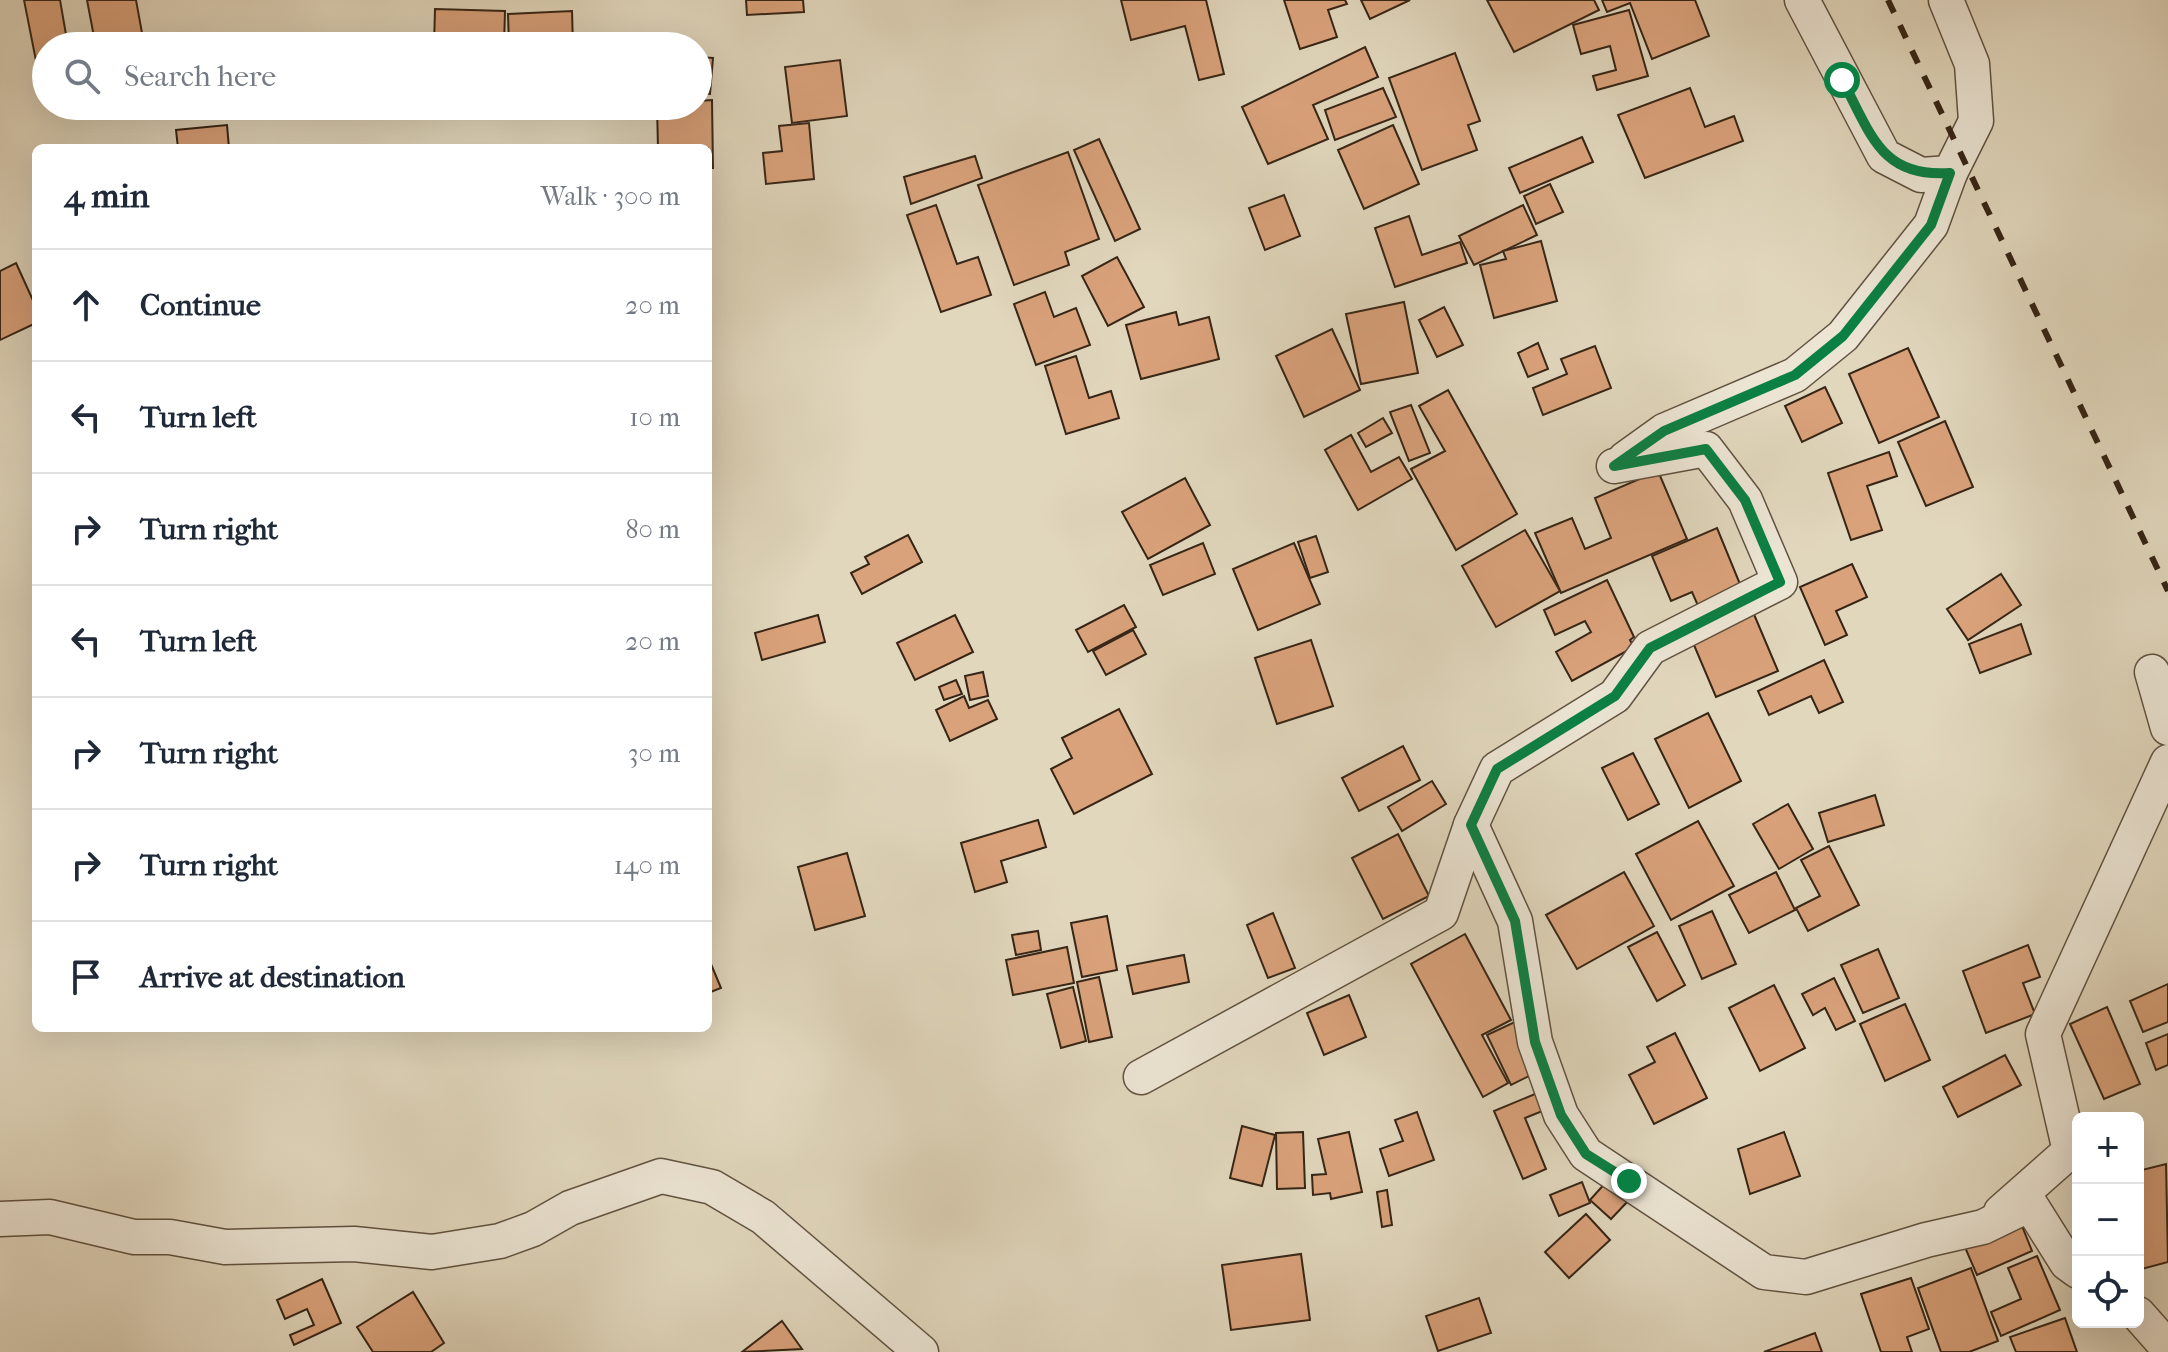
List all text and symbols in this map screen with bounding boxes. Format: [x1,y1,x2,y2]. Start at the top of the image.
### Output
search box [32,32,712,120]
icon: search [60,54,104,98]
text: Search here [124,59,276,94]
route start [1824,62,1860,98]
text: 4 min [64,176,149,216]
text: Walk · 300 m [541,181,680,212]
icon: ahead [64,283,108,327]
text: Continue [140,288,261,323]
text: 20 m [625,290,680,321]
icon: left [64,395,108,439]
text: Turn left [140,400,257,435]
text: 10 m [629,402,680,433]
icon: right [64,507,108,551]
text: Turn right [140,512,278,547]
text: 80 m [625,514,680,545]
icon: left [64,619,108,663]
text: Turn left [140,624,257,659]
text: 20 m [625,626,680,657]
icon: right [64,731,108,775]
text: Turn right [140,736,278,771]
text: 30 m [628,738,680,769]
icon: right [64,843,108,887]
text: Turn right [140,848,278,883]
text: 140 m [614,850,680,881]
icon: arrive [64,955,108,999]
text: Arrive at destination [140,960,405,995]
map controls [2072,1112,2144,1328]
button: + [2072,1112,2144,1184]
route end [1611,1163,1647,1199]
button: − [2072,1184,2144,1256]
button: locate [2072,1256,2144,1328]

